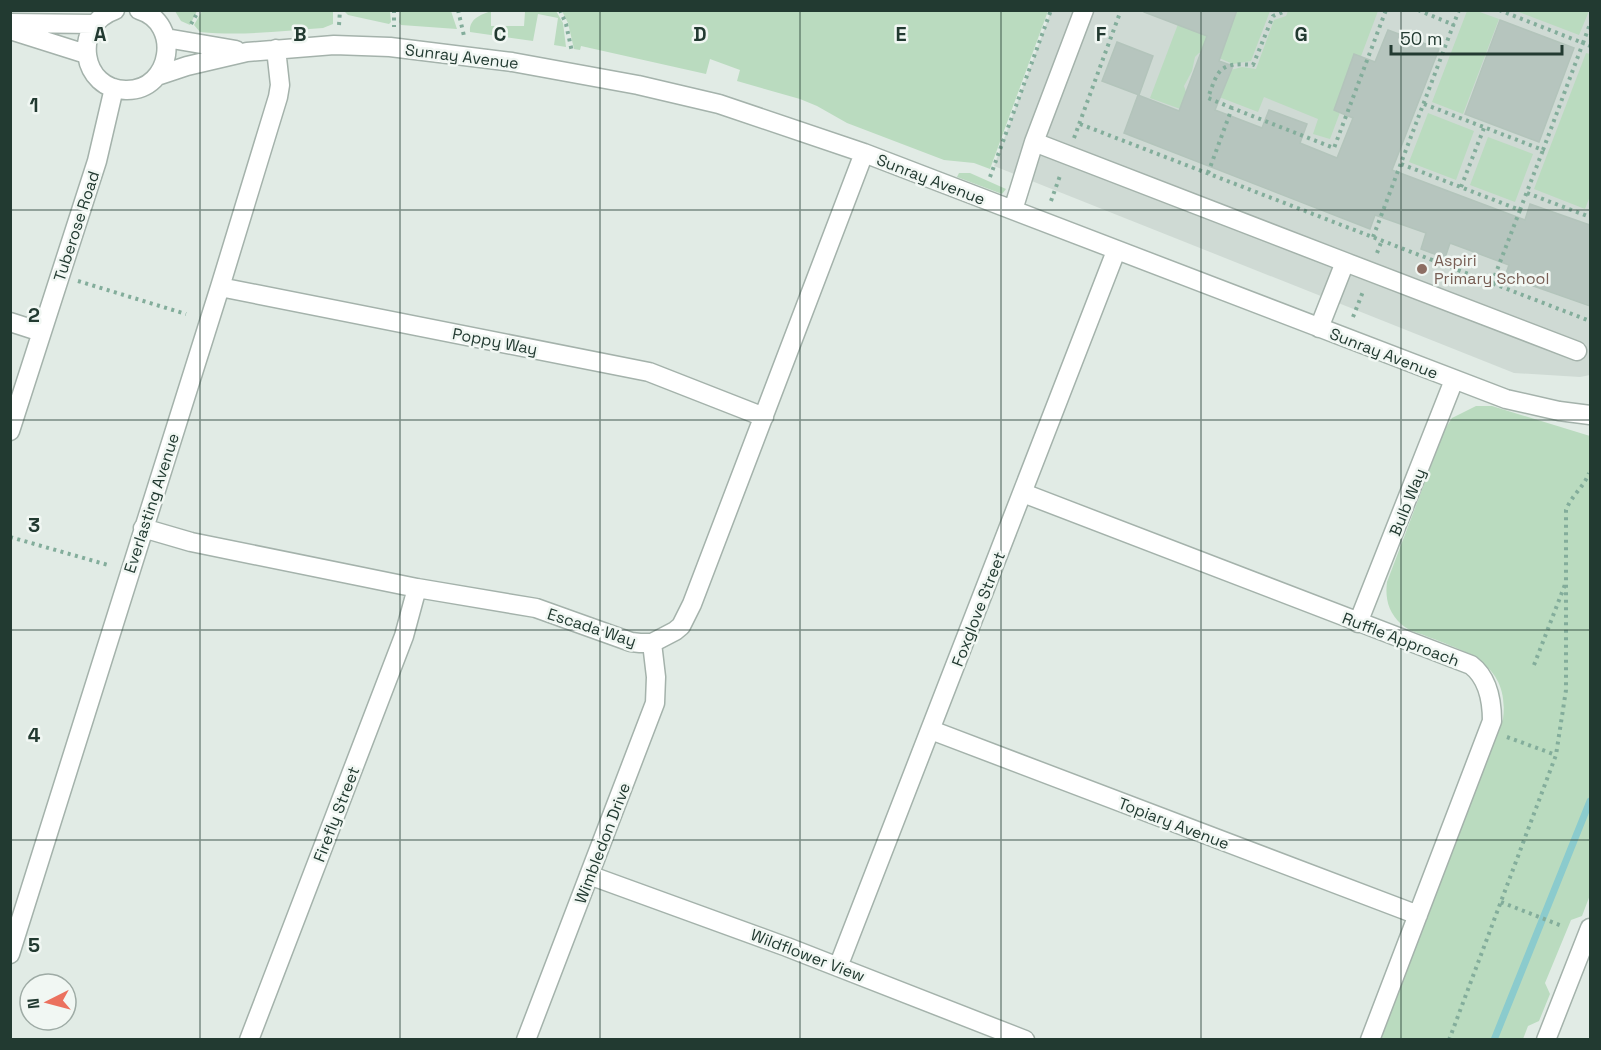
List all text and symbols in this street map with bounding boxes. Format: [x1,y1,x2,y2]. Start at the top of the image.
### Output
scale bar [1391,18,1562,56]
text: A [94,21,107,47]
text: B [293,21,307,47]
text: C [494,21,507,47]
text: D [693,21,707,47]
text: E [895,21,907,47]
text: F [1096,21,1107,47]
text: G [1294,21,1308,47]
text: 50 m [1400,27,1442,50]
street label: Sunray Avenue [404,39,520,74]
text: 1 [29,92,39,118]
street label: Sunray Avenue [874,149,988,210]
street label: Tuberose Road [49,168,104,284]
place label: Aspiri Primary School [1434,250,1549,289]
marker: Aspiri Primary School [1415,262,1429,276]
text: 2 [28,302,40,328]
street label: Poppy Way [451,323,539,360]
street label: Sunray Avenue [1327,323,1441,384]
street label: Everlasting Avenue [119,431,184,576]
street label: Bulb Way [1384,465,1431,539]
text: 3 [28,512,40,538]
street label: Foxglove Street [947,549,1010,670]
street label: Escada Way [545,603,639,652]
street label: Ruffle Approach [1339,608,1462,671]
text: 4 [28,722,41,748]
street label: Firefly Street [309,763,364,865]
street label: Wimbledon Drive [570,780,635,907]
street label: Topiary Avenue [1115,793,1232,854]
street label: Wildflower View [748,924,868,987]
text: 5 [28,932,40,958]
north arrow [18,972,78,1032]
text: N [23,997,45,1010]

